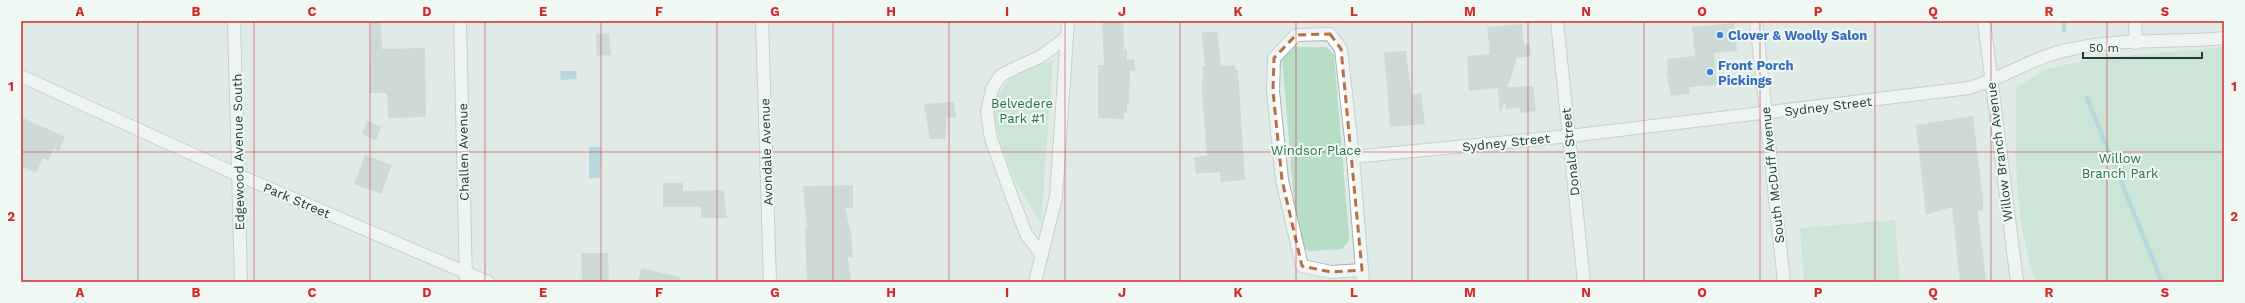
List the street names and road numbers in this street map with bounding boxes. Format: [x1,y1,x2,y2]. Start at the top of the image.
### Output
street label: Edgewood Avenue South [230,73,247,231]
street label: Willow Branch Avenue [1983,81,2016,223]
street label: Sydney Street [1783,94,1873,119]
street label: Avondale Avenue [757,98,776,206]
street label: Challen Avenue [455,103,472,201]
street label: South McDuff Avenue [1758,106,1787,244]
street label: Donald Street [1558,107,1583,197]
street label: Sydney Street [1461,130,1551,155]
street label: Park Street [261,180,333,221]

